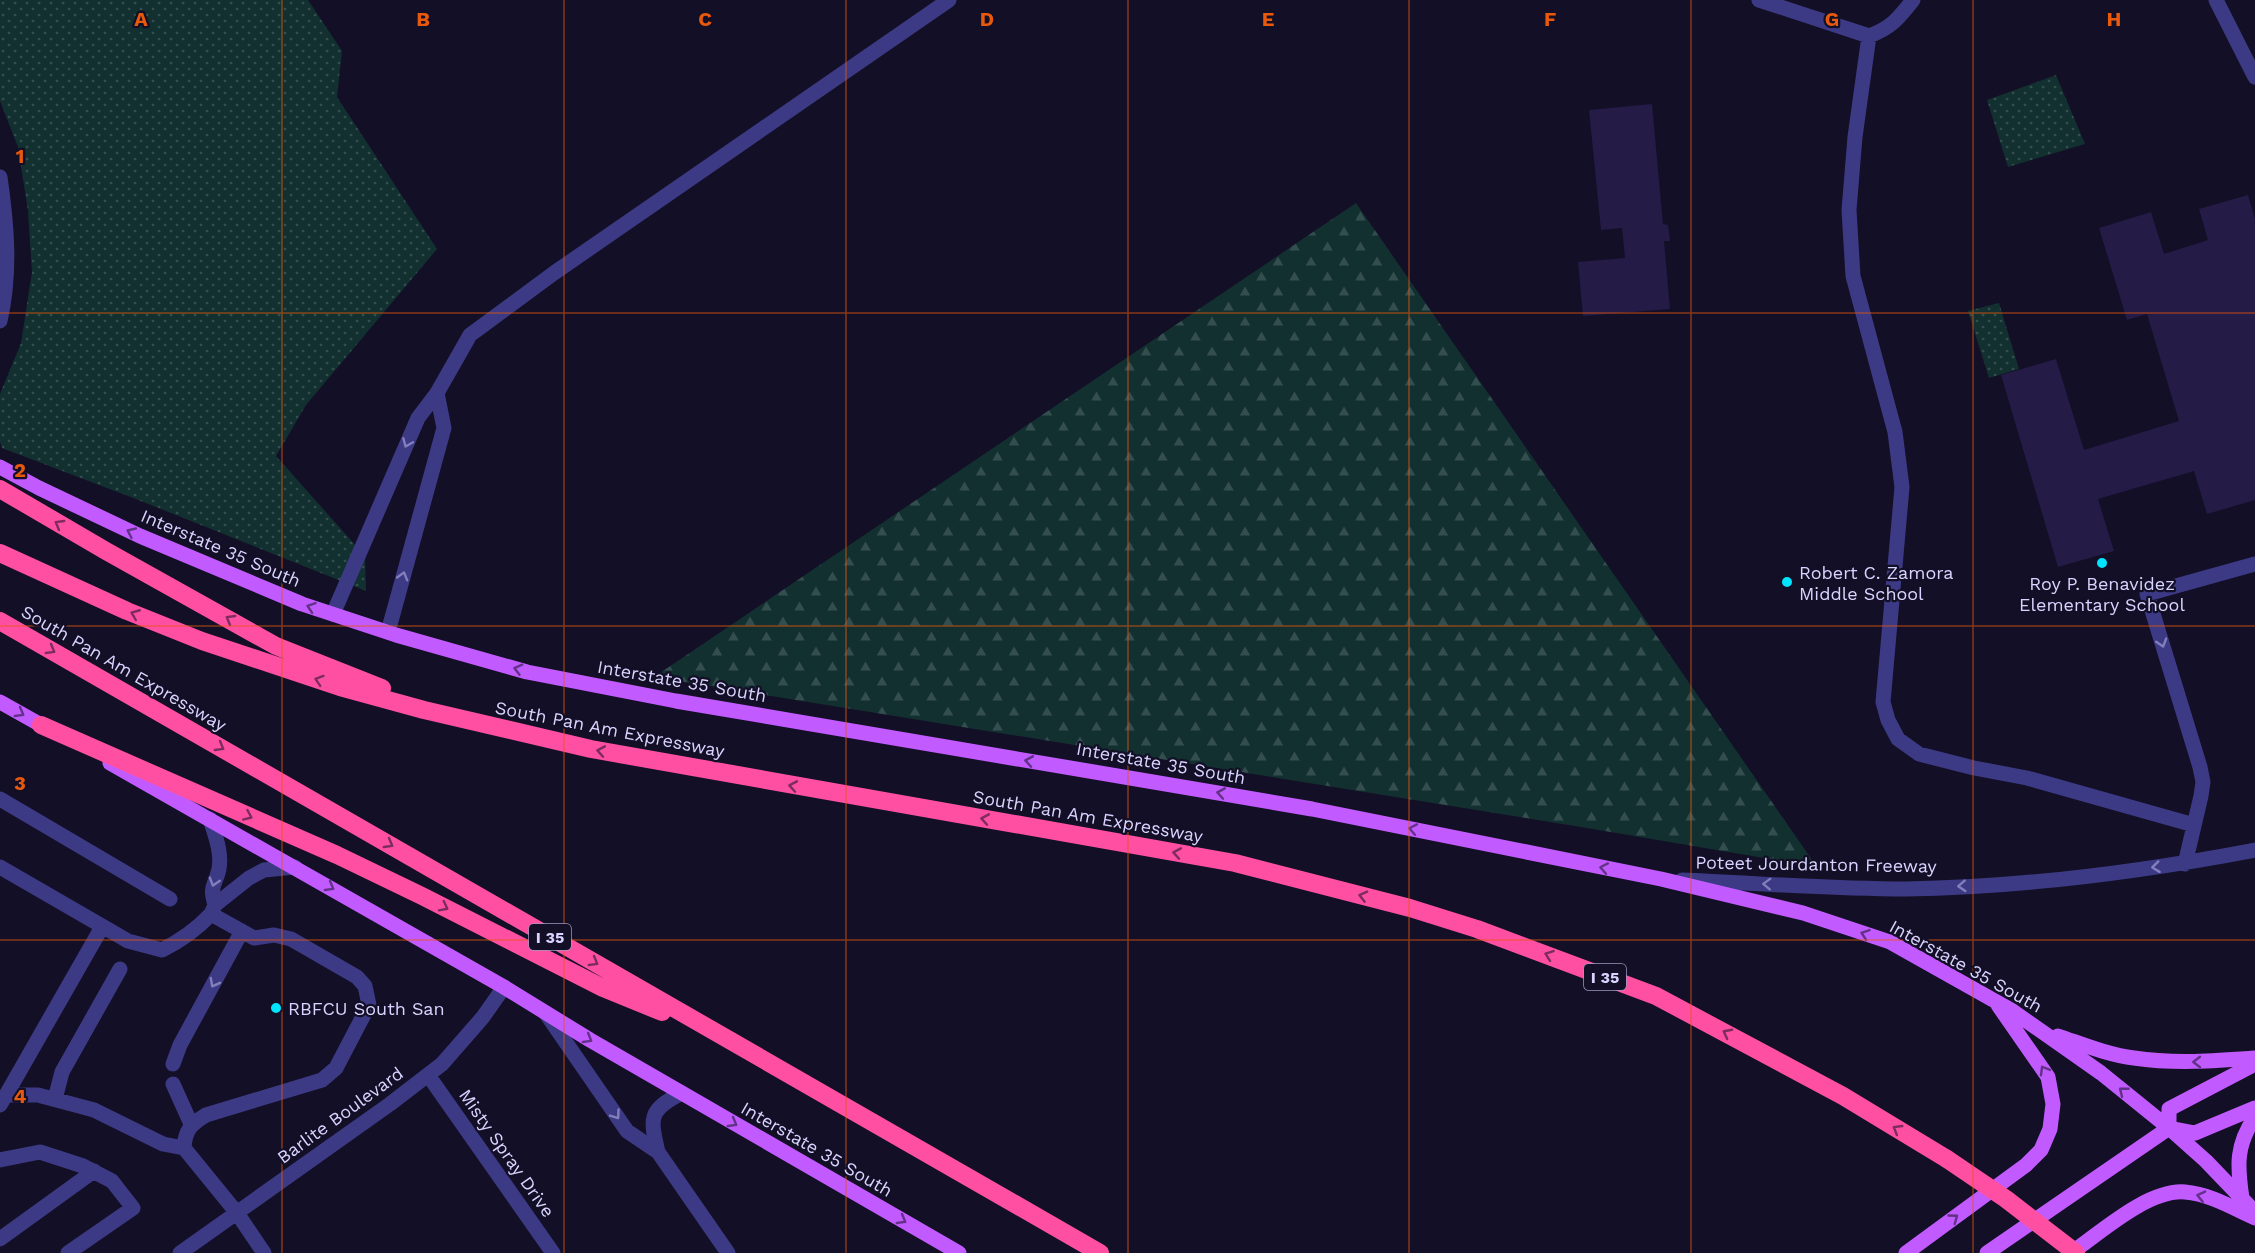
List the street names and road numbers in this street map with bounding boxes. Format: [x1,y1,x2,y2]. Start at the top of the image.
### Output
street label: Interstate 35 South [138,505,304,591]
street label: South Pan Am Expressway [18,601,231,736]
street label: Interstate 35 South [596,656,768,706]
street label: South Pan Am Expressway [494,696,727,762]
street label: Interstate 35 South [1075,738,1247,788]
street label: South Pan Am Expressway [971,785,1205,847]
street label: Poteet Jourdanton Freeway [1695,851,1938,877]
street label: Interstate 35 South [1886,915,2046,1017]
road number: I 35 [529,924,571,950]
road number: I 35 [1584,964,1626,990]
street label: Barlite Boulevard [273,1062,407,1168]
street label: Misty Spray Drive [455,1085,559,1221]
street label: Interstate 35 South [738,1097,896,1201]

